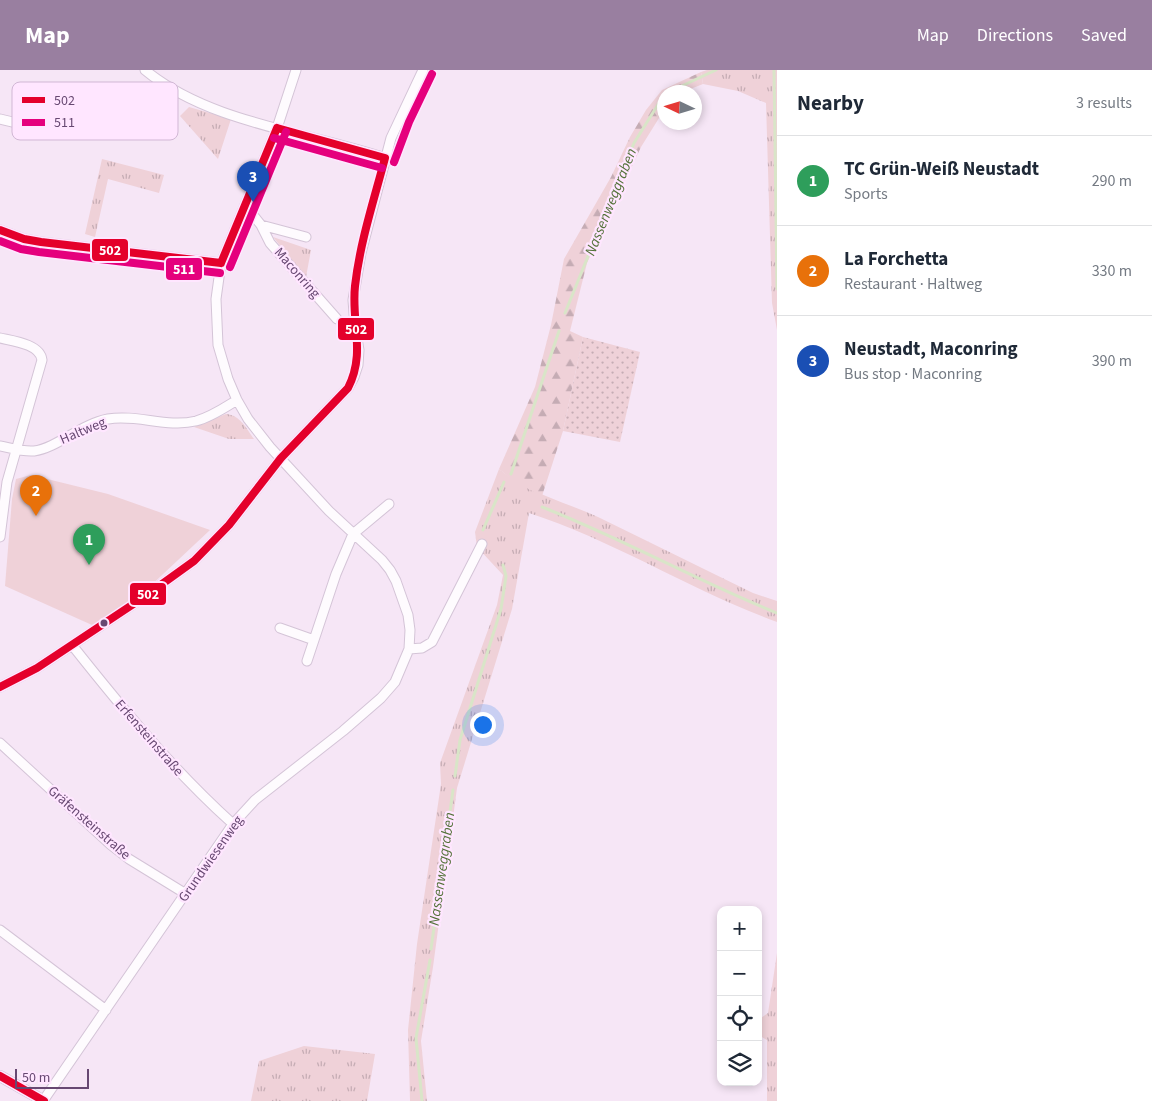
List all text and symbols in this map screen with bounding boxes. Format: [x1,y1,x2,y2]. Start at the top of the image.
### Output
text: Map [25,18,70,53]
text: Map [917,23,949,48]
text: Directions [977,23,1053,48]
text: Saved [1081,23,1127,48]
legend [12,82,178,140]
north arrow [657,85,702,130]
text: Nearby [797,88,864,118]
text: 502 [54,91,75,111]
text: 3 results [1076,92,1132,114]
text: 511 [54,113,75,133]
water label: Nassenweggraben [580,145,642,259]
text: TC Grün-Weiß Neustadt [844,156,1039,183]
pin: 3 [237,161,269,202]
text: 1 [809,170,817,192]
text: 290 m [1092,170,1132,192]
text: Sports [844,183,888,205]
line badge: 502 [91,238,129,262]
text: 502 [99,241,121,261]
street label: Maconring [269,243,325,303]
text: La Forchetta [844,246,948,273]
line badge: 511 [165,257,203,281]
text: 511 [173,260,195,280]
text: 2 [809,260,817,282]
text: 330 m [1092,260,1132,282]
text: Restaurant · Haltweg [844,273,982,295]
line badge: 502 [337,317,375,341]
text: 502 [345,320,367,340]
text: Neustadt, Maconring [844,336,1018,363]
text: 3 [809,350,817,372]
text: 390 m [1092,350,1132,372]
text: Bus stop · Maconring [844,363,982,385]
street label: Haltweg [57,412,109,450]
pin: 2 [20,475,52,516]
pin: 1 [73,524,105,565]
line badge: 502 [129,582,167,606]
text: 502 [137,585,159,605]
unlabelled marker [99,618,109,628]
street label: Erfensteinstraße [110,695,188,781]
your location [470,712,496,738]
street label: Gräfensteinstraße [43,781,135,865]
water label: Nassenweggraben [424,811,460,927]
street label: Grundwiesenweg [174,812,248,906]
map controls [717,906,762,1086]
button: + [717,906,762,951]
button: − [717,951,762,996]
button: locate [717,996,762,1041]
button: layers [717,1041,762,1086]
scale bar [15,1066,89,1089]
text: 50 m [22,1068,50,1088]

